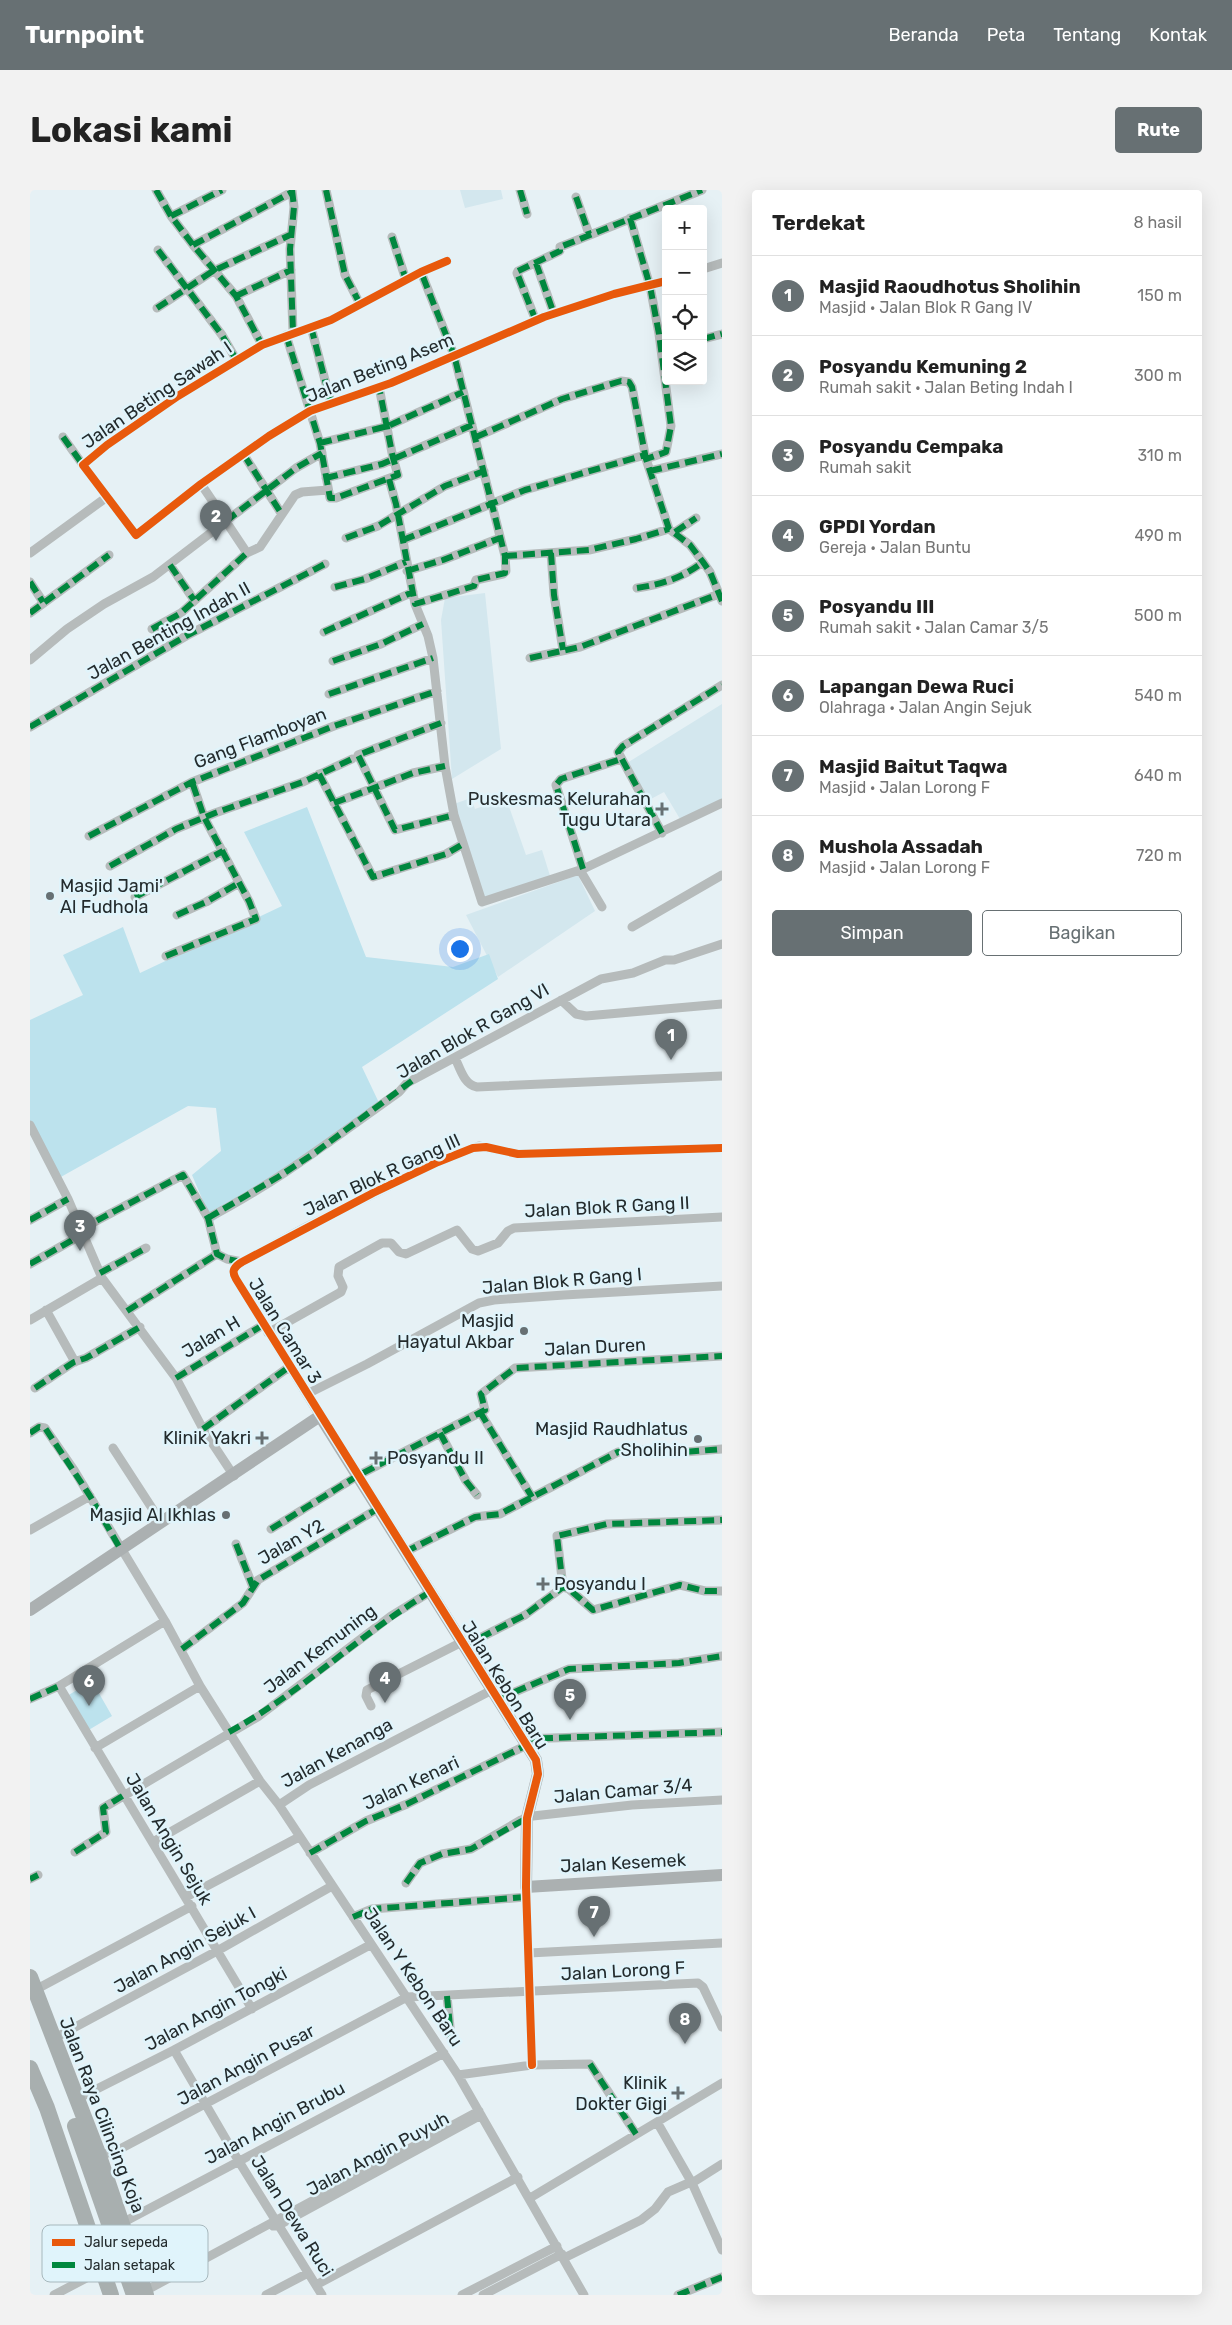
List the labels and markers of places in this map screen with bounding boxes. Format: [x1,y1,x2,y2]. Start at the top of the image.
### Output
pin: 2 [200,500,232,541]
place label: Puskesmas Kelurahan Tugu Utara [468,788,651,831]
marker: Puskesmas Kelurahan Tugu Utara [655,802,669,816]
place label: Masjid Jami' Al Fudhola [60,875,163,918]
marker: Masjid Jami' Al Fudhola [44,890,56,902]
pin: 1 [655,1019,687,1060]
pin: 3 [64,1210,96,1251]
place label: Masjid Hayatul Akbar [397,1310,514,1353]
marker: Masjid Hayatul Akbar [518,1325,530,1337]
place label: Masjid Raudhlatus Sholihin [535,1418,688,1461]
place label: Klinik Yakri [163,1427,251,1449]
marker: Klinik Yakri [255,1431,269,1445]
marker: Masjid Raudhlatus Sholihin [692,1433,704,1445]
place label: Posyandu II [387,1447,484,1469]
marker: Posyandu II [369,1451,383,1465]
place label: Masjid Al Ikhlas [90,1504,216,1526]
marker: Masjid Al Ikhlas [220,1509,232,1521]
place label: Posyandu I [554,1573,646,1595]
marker: Posyandu I [536,1577,550,1591]
pin: 4 [369,1662,401,1703]
pin: 6 [73,1665,105,1706]
pin: 5 [554,1679,586,1720]
pin: 7 [578,1896,610,1937]
pin: 8 [669,2003,701,2044]
place label: Klinik Dokter Gigi [575,2072,668,2115]
marker: Klinik Dokter Gigi [671,2086,685,2100]

